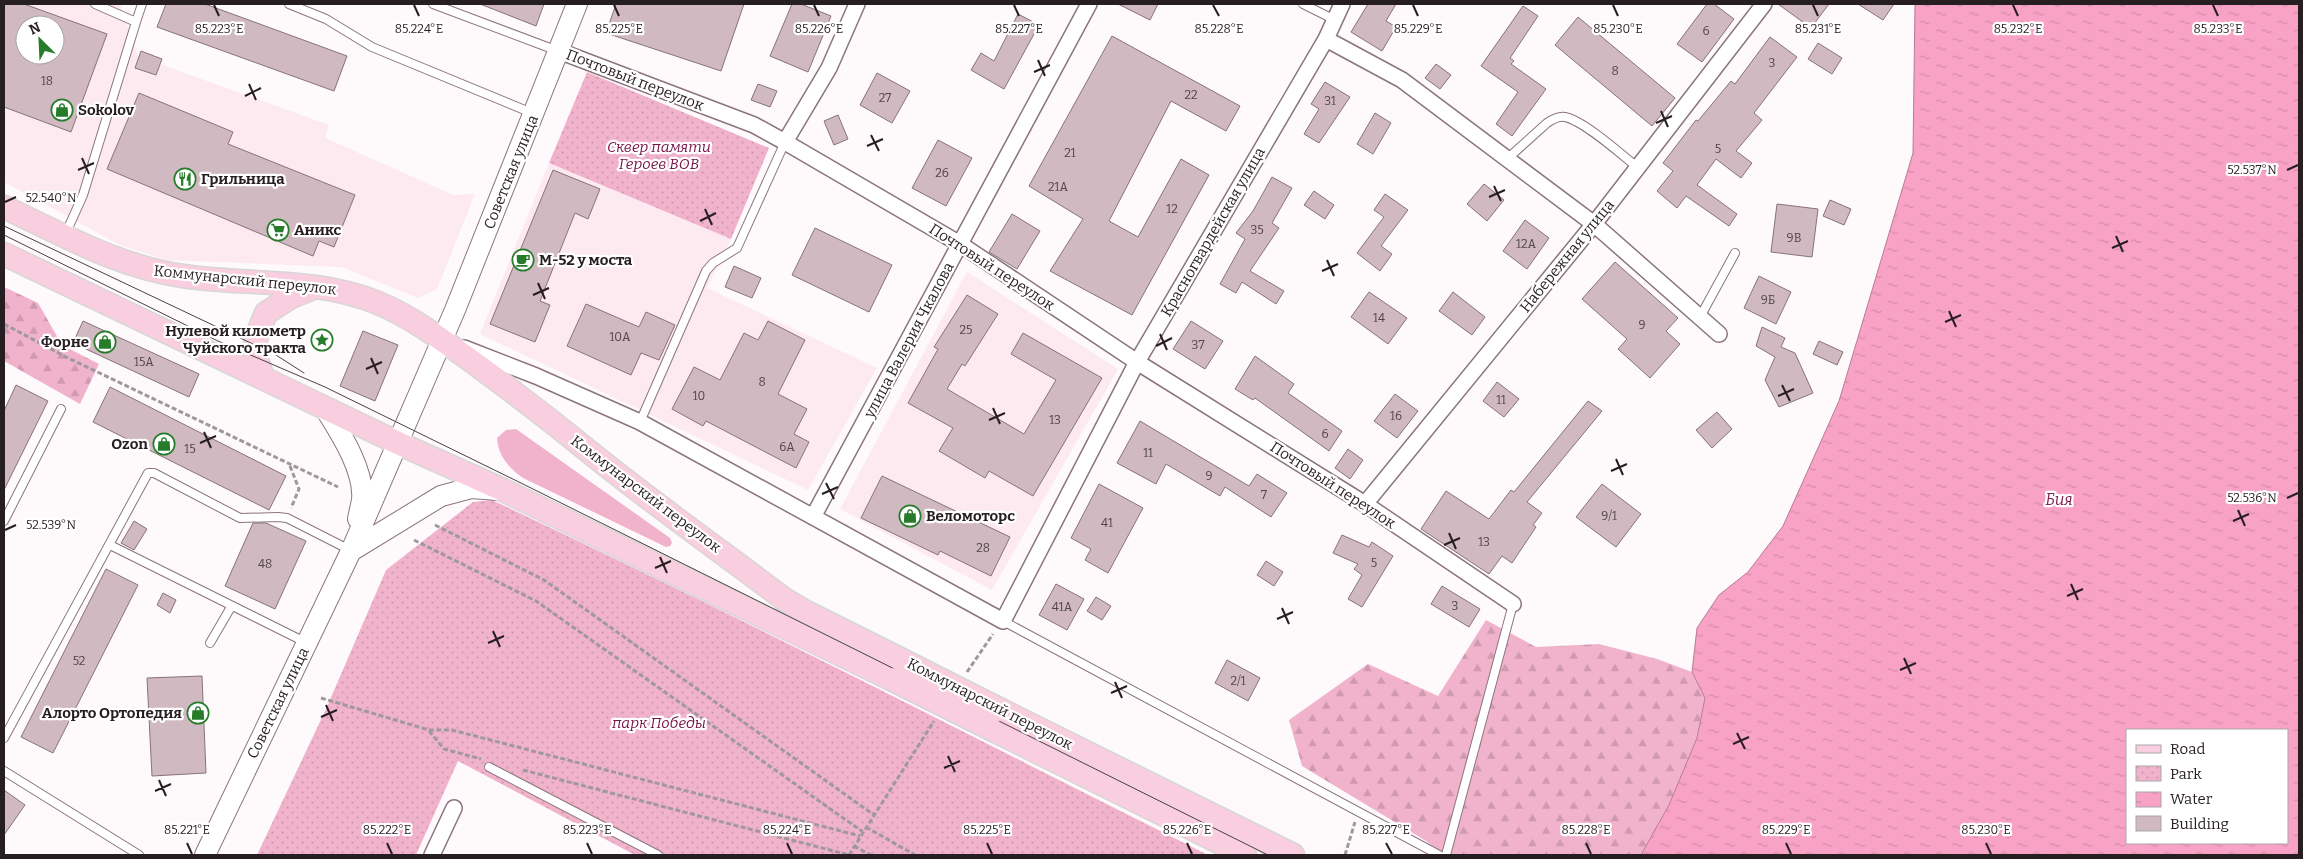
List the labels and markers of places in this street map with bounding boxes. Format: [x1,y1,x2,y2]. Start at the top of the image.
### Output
shop icon: Sokolov [50,98,74,122]
place label: Sokolov [78,101,135,119]
restaurant icon: Грильница [173,167,197,191]
place label: Грильница [201,170,285,188]
supermarket icon: Аникс [266,218,290,242]
place label: Аникс [294,221,341,239]
cafe icon: М-52 у моста [511,248,535,272]
place label: М-52 у моста [539,251,633,269]
place label: Нулевой километр Чуйского тракта [165,322,307,357]
place icon: Нулевой километр Чуйского тракта [310,328,334,352]
shop icon: Форне [93,330,117,354]
place label: Форне [41,333,89,351]
shop icon: Ozon [152,432,176,456]
place label: Ozon [111,435,148,453]
shop icon: Веломоторс [898,504,922,528]
place label: Веломоторс [926,507,1015,525]
shop icon: Алорто Ортопедия [186,701,210,725]
place label: Алорто Ортопедия [42,704,182,722]

